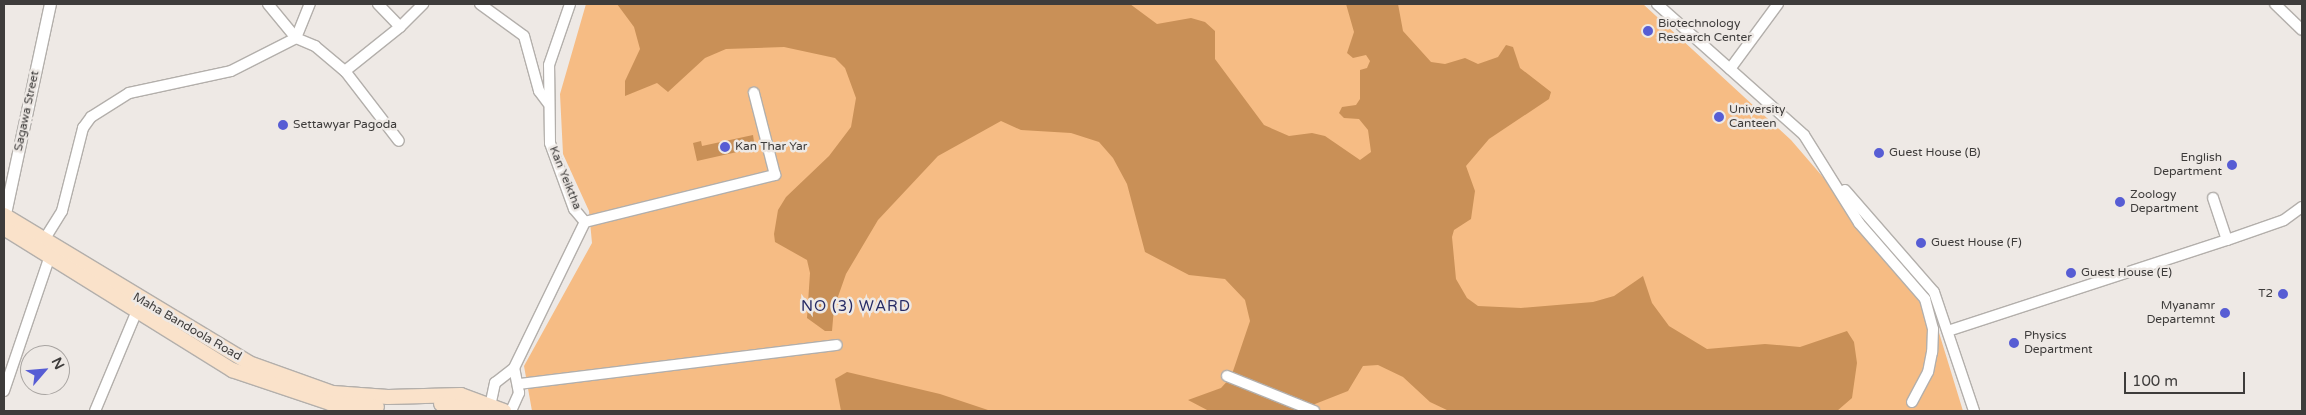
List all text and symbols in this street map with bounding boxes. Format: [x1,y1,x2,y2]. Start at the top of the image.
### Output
place label: Biotechnology Research Center [1658,17,1752,45]
marker: Biotechnology Research Center [1642,25,1654,37]
street label: Sagawa Street [11,69,43,153]
place label: University Canteen [1729,103,1786,131]
marker: University Canteen [1713,111,1725,123]
place label: Settawyar Pagoda [293,118,397,132]
marker: Settawyar Pagoda [277,119,289,131]
place label: Kan Thar Yar [735,140,807,154]
marker: Kan Thar Yar [719,141,731,153]
street label: Kan Yeiktha [546,144,584,212]
place label: Guest House (B) [1889,146,1981,160]
marker: Guest House (B) [1873,147,1885,159]
place label: English Department [2153,151,2222,179]
marker: English Department [2226,159,2238,171]
place label: Zoology Department [2130,188,2199,216]
marker: Zoology Department [2114,196,2126,208]
place label: Guest House (F) [1931,236,2022,250]
marker: Guest House (F) [1915,237,1927,249]
place label: Guest House (E) [2081,266,2172,280]
marker: Guest House (E) [2065,267,2077,279]
place label: T2 [2258,287,2273,301]
marker: T2 [2277,288,2289,300]
street label: Maha Bandoola Road [130,290,244,364]
district label: NO (3) WARD [800,298,912,316]
place label: Myanamr Departemnt [2146,299,2215,327]
marker: Myanamr Departemnt [2219,307,2231,319]
place label: Physics Department [2024,329,2093,357]
marker: Physics Department [2008,337,2020,349]
north arrow [20,345,70,395]
text: N [48,355,68,372]
scale bar [2126,362,2247,394]
text: 100 m [2132,372,2178,390]

